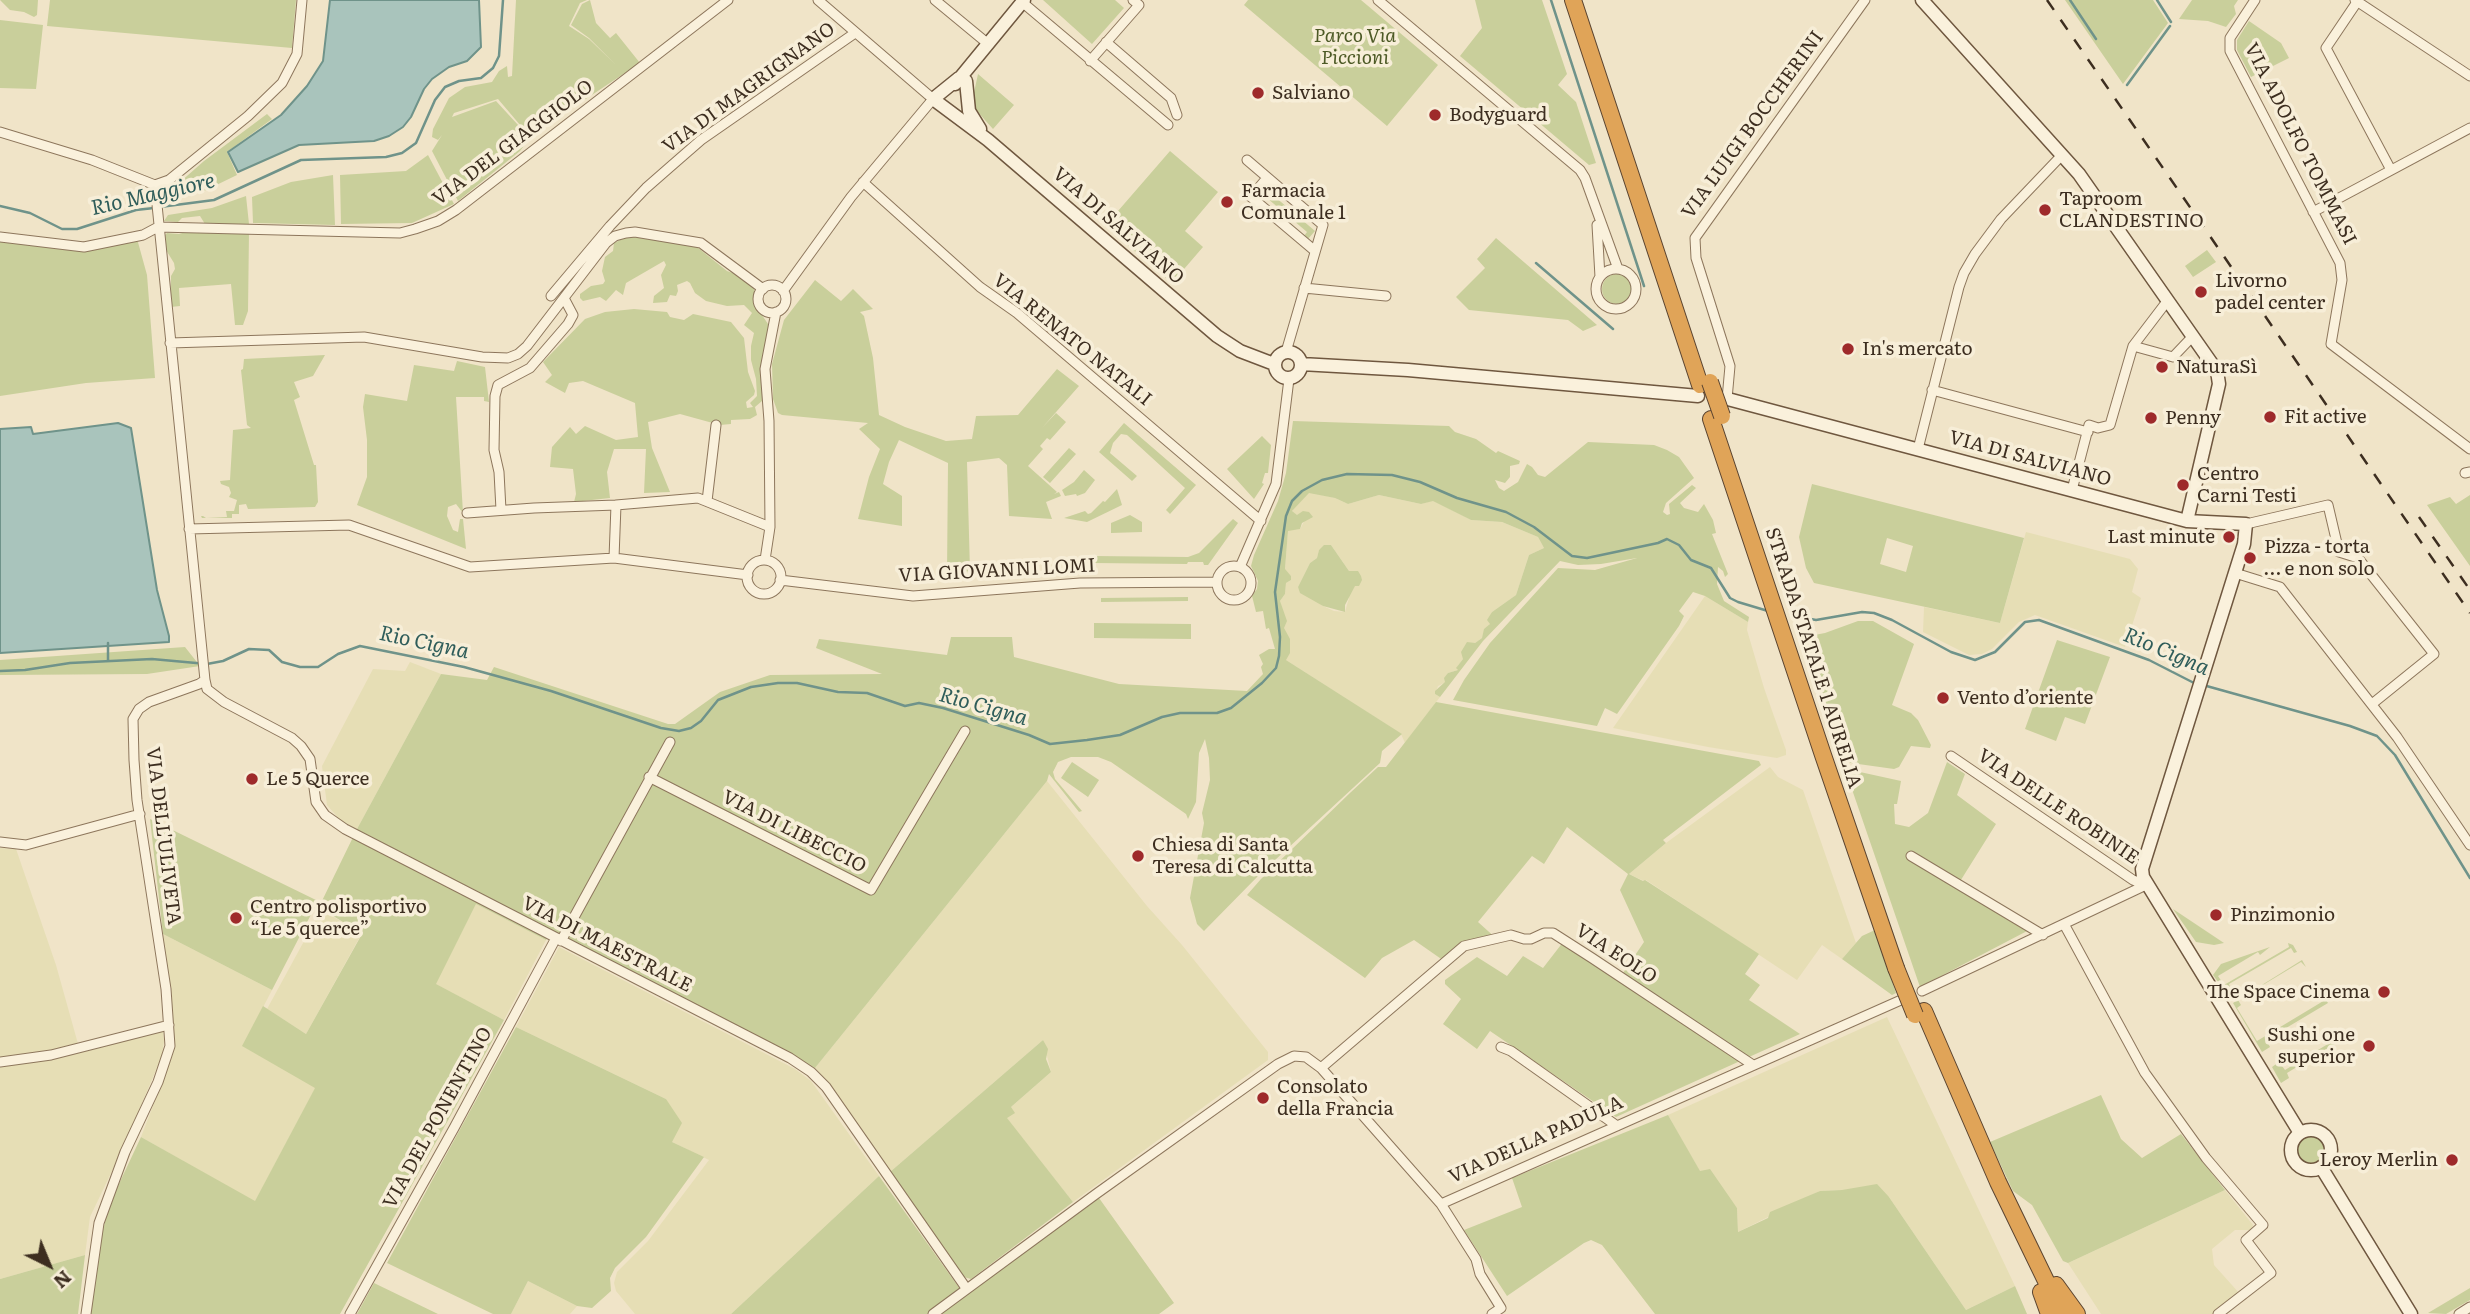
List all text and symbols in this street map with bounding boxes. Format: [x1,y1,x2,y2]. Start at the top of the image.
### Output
street label: VIA DI MAGRIGNANO [658,18,840,158]
park label: Parco Via Piccioni [1314,25,1396,69]
street label: VIA LUIGI BOCCHERINI [1677,27,1829,223]
street label: VIA ADOLFO TOMMASI [2239,39,2361,249]
street label: VIA DEL GIAGGIOLO [428,75,598,211]
place label: Salviano [1272,82,1350,104]
marker: Salviano [1250,85,1266,101]
place label: Bodyguard [1449,104,1547,126]
marker: Bodyguard [1427,107,1443,123]
street label: VIA DI SALVIANO [1048,163,1188,289]
water label: Rio Maggiore [89,169,217,221]
place label: Farmacia Comunale 1 [1241,180,1346,224]
place label: Taproom CLANDESTINO [2059,188,2204,232]
marker: Farmacia Comunale 1 [1219,194,1235,210]
marker: Taproom CLANDESTINO [2037,202,2053,218]
street label: VIA RENATO NATALI [988,269,1156,411]
place label: Livorno padel center [2215,270,2325,314]
marker: Livorno padel center [2193,284,2209,300]
place label: In's mercato [1862,338,1973,360]
marker: In's mercato [1840,341,1856,357]
place label: NaturaSì [2176,356,2257,378]
marker: NaturaSì [2154,359,2170,375]
place label: Fit active [2284,406,2367,428]
place label: Penny [2165,407,2221,429]
marker: Fit active [2262,409,2278,425]
marker: Penny [2143,410,2159,426]
street label: VIA DI SALVIANO [1947,426,2113,492]
place label: Centro Carni Testi [2197,463,2297,507]
marker: Centro Carni Testi [2175,477,2191,493]
street label: STRADA STATALE 1 AURELIA [1760,525,1866,791]
place label: Last minute [2107,526,2215,548]
marker: Last minute [2221,529,2237,545]
place label: Pizza - torta … e non solo [2264,536,2375,580]
marker: Pizza - torta … e non solo [2242,550,2258,566]
street label: VIA GIOVANNI LOMI [898,554,1096,588]
water label: Rio Cigna [377,621,471,665]
water label: Rio Cigna [2119,623,2213,681]
water label: Rio Cigna [936,682,1030,732]
place label: Vento d’oriente [1957,687,2093,709]
marker: Vento d’oriente [1935,690,1951,706]
street label: VIA DELLE ROBINIE [1973,744,2143,870]
street label: VIA DELL'ULIVETA [141,746,185,926]
place label: Le 5 Querce [266,768,369,790]
marker: Le 5 Querce [244,771,260,787]
street label: VIA DI LIBECCIO [718,786,870,878]
place label: Chiesa di Santa Teresa di Calcutta [1152,834,1313,878]
marker: Chiesa di Santa Teresa di Calcutta [1130,848,1146,864]
street label: VIA DI MAESTRALE [518,892,696,998]
place label: Centro polisportivo “Le 5 querce” [250,896,427,940]
place label: Pinzimonio [2230,904,2335,926]
marker: Pinzimonio [2208,907,2224,923]
marker: Centro polisportivo “Le 5 querce” [228,910,244,926]
street label: VIA EOLO [1571,919,1661,989]
place label: The Space Cinema [2206,981,2370,1003]
marker: The Space Cinema [2376,984,2392,1000]
street label: VIA DEL PONENTINO [379,1023,497,1213]
place label: Sushi one superior [2267,1024,2355,1068]
marker: Sushi one superior [2361,1038,2377,1054]
place label: Consolato della Francia [1277,1076,1394,1120]
marker: Consolato della Francia [1255,1090,1271,1106]
street label: VIA DELLA PADULA [1445,1091,1627,1189]
place label: Leroy Merlin [2320,1149,2438,1171]
marker: Leroy Merlin [2444,1152,2460,1168]
north arrow [14,1230,84,1300]
text: N [48,1265,79,1296]

